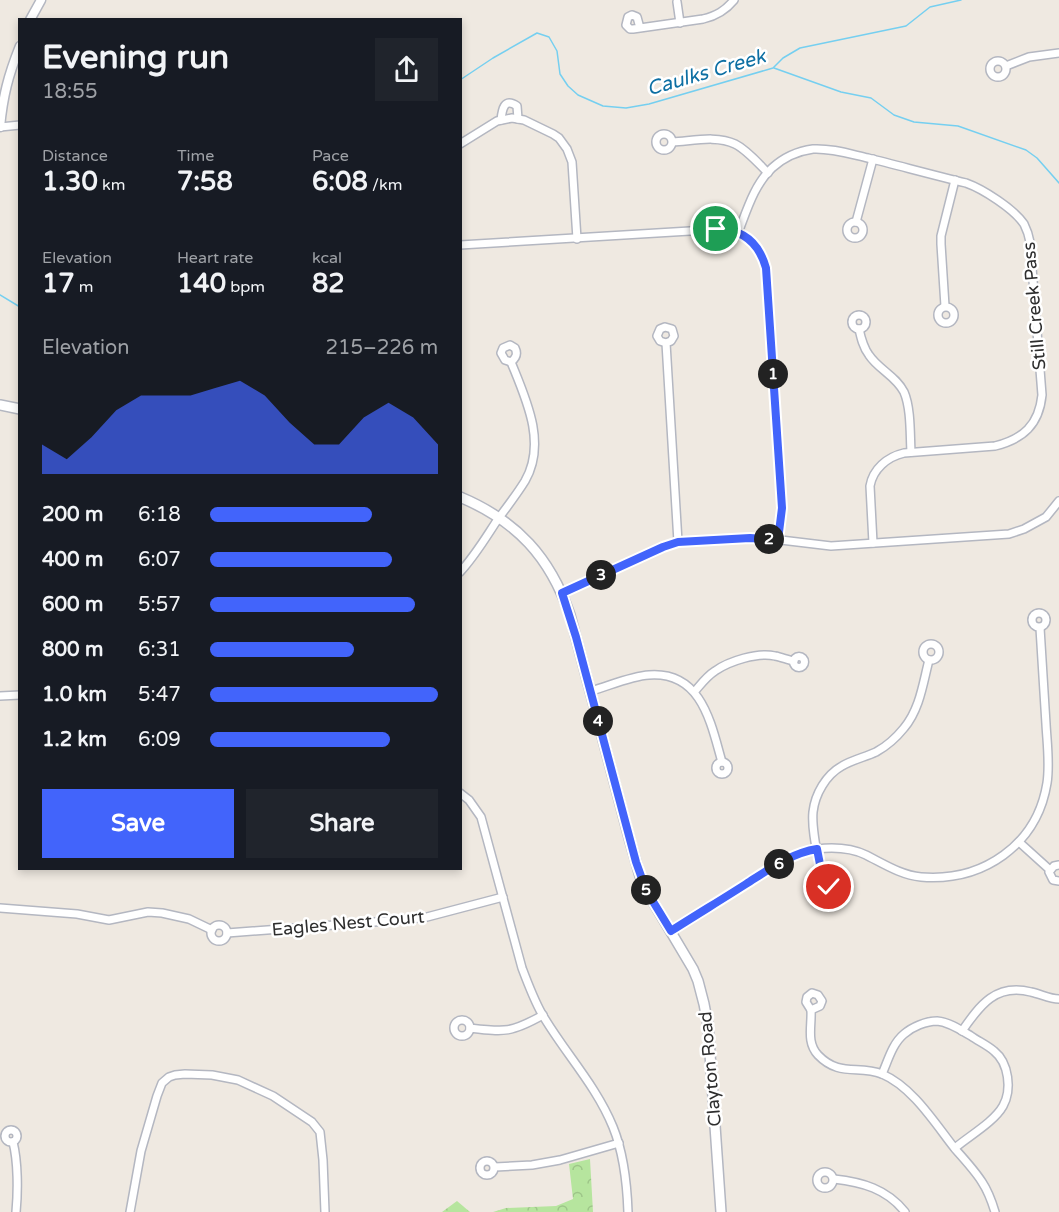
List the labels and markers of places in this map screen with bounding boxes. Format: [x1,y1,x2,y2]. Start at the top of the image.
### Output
pin [690,203,741,254]
pin: 1 [758,359,788,389]
pin: 2 [754,524,784,554]
pin: 3 [586,560,616,590]
pin: 4 [583,706,613,736]
pin: 6 [764,849,794,879]
pin [803,861,854,912]
pin: 5 [631,875,661,905]

